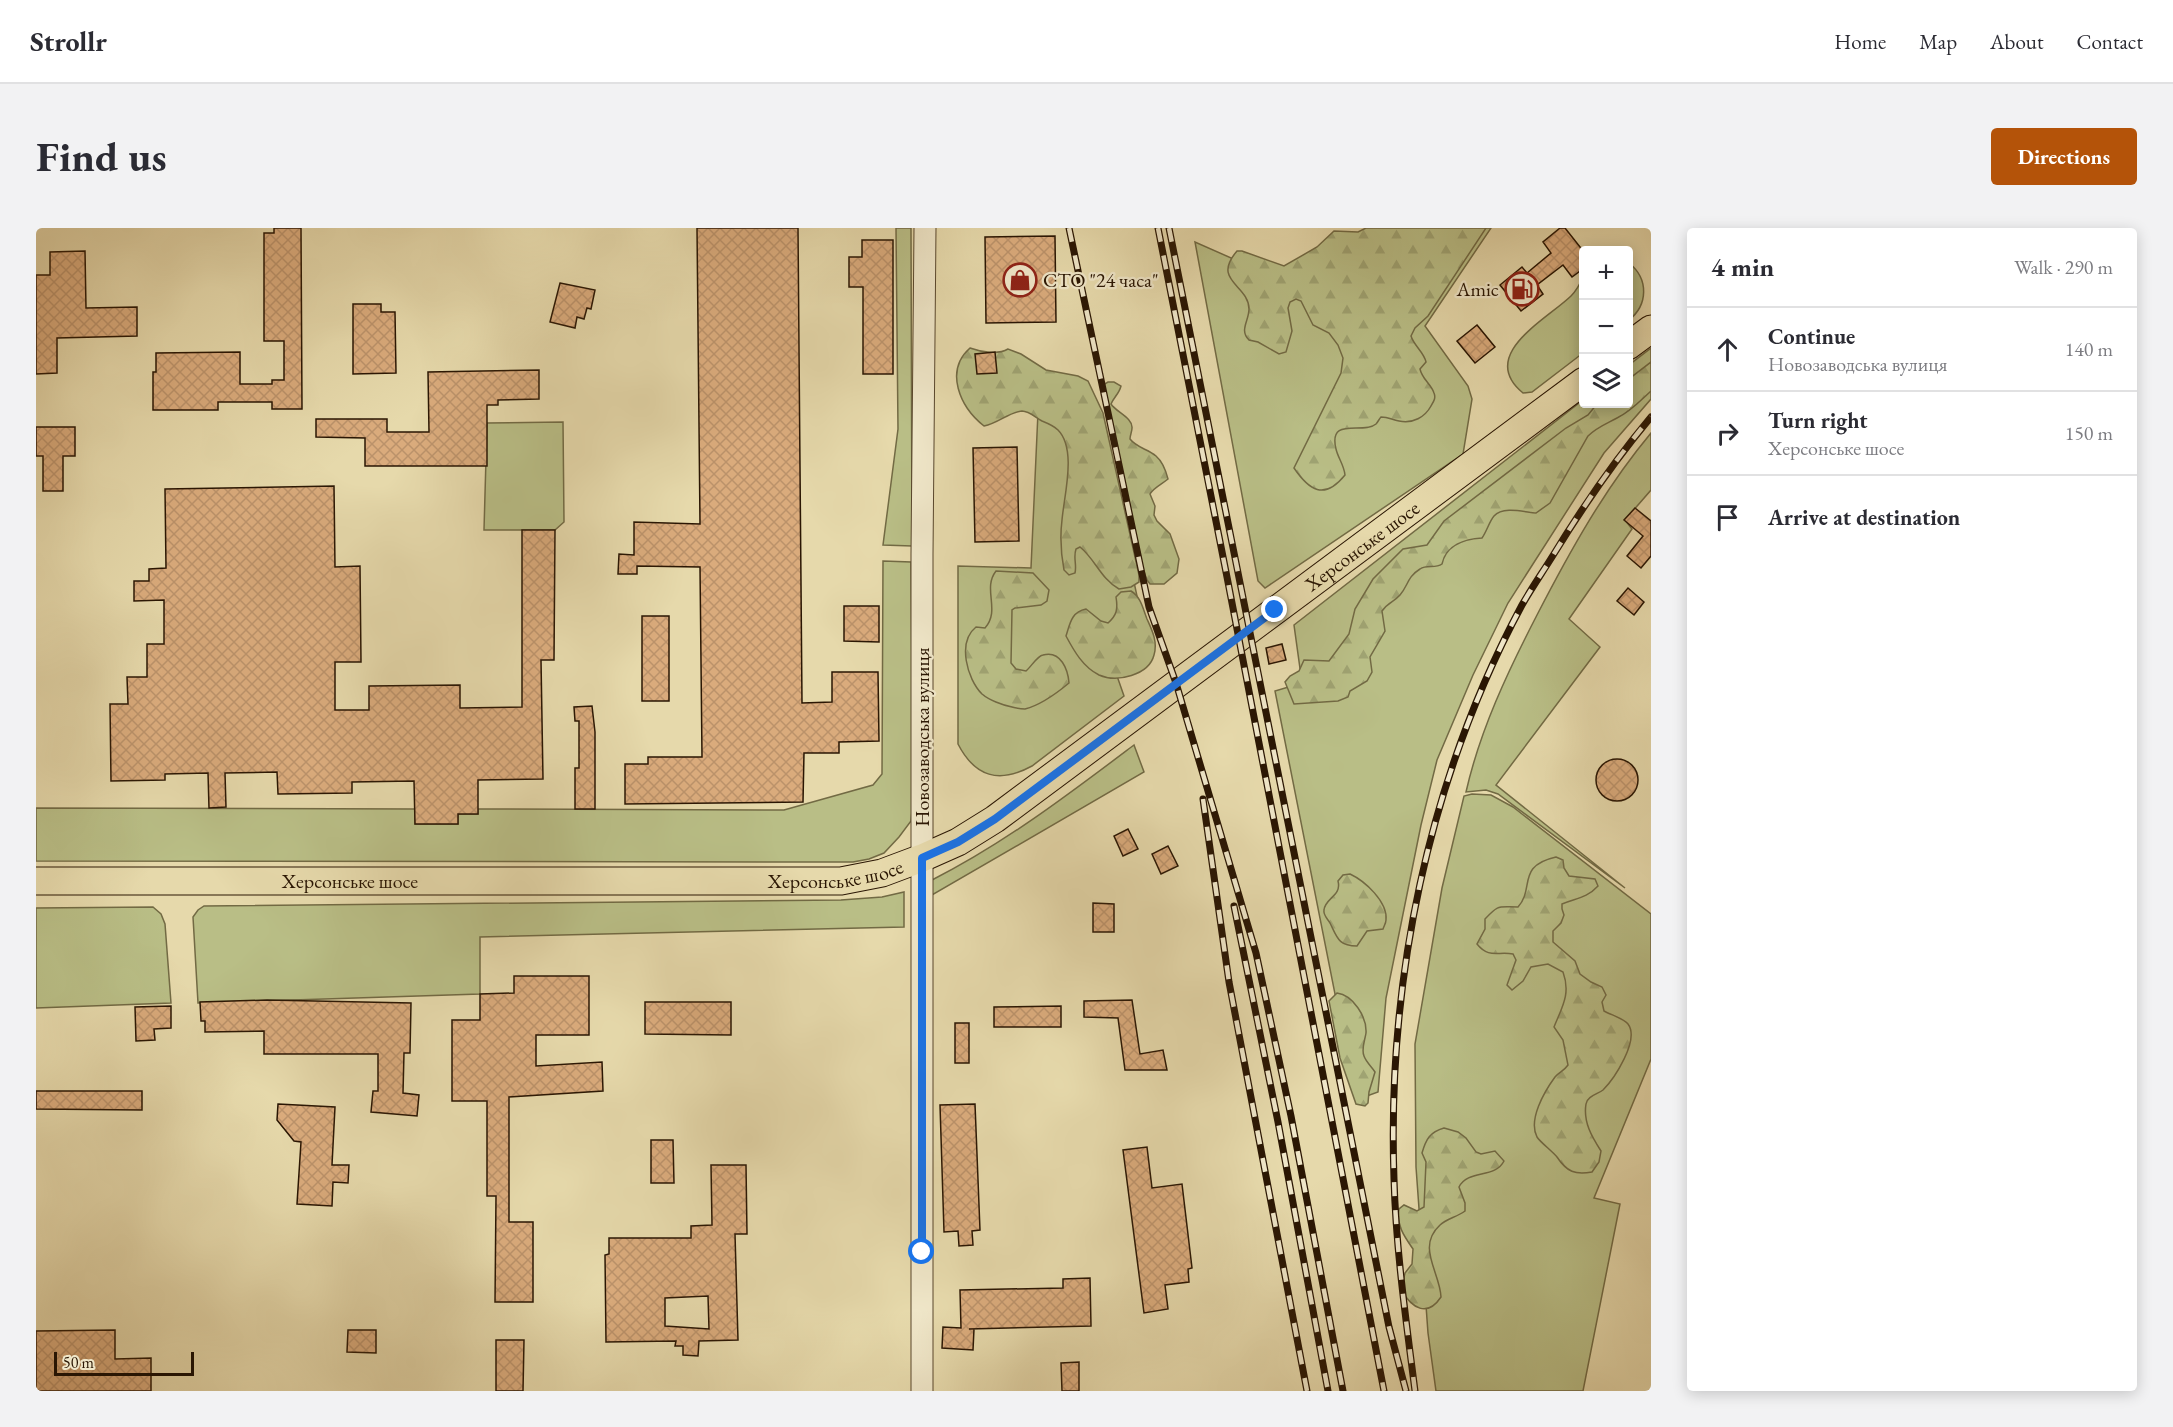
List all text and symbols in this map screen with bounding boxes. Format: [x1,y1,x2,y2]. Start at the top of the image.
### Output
text: Strollr [30,23,107,59]
text: Home [1834,28,1886,55]
text: Map [1919,28,1957,55]
text: About [1990,28,2043,55]
text: Contact [2076,28,2143,55]
button: Directions [1991,128,2137,185]
text: Find us [36,129,167,184]
map controls [1579,246,1633,408]
button: + [1579,246,1633,300]
text: 4 min [1711,250,1774,284]
text: Walk · 290 m [2014,254,2113,280]
shop icon: СТО "24 часа" [1002,262,1038,298]
place label: СТО "24 часа" [1043,267,1159,293]
fuel station icon: Amic [1504,271,1540,307]
place label: Amic [1456,276,1499,302]
button: − [1579,300,1633,354]
text: Continue [1768,322,1855,351]
icon: ahead [1711,333,1744,366]
text: 140 m [2065,336,2113,362]
text: Новозаводська вулиця [1768,351,1947,377]
button: layers [1579,354,1633,408]
text: Turn right [1768,406,1867,435]
icon: right [1711,417,1744,450]
text: 150 m [2065,420,2113,446]
text: Херсонське шосе [1768,435,1904,461]
street label: Херсонське шосе [1299,495,1425,598]
icon: arrive [1711,501,1744,534]
text: Arrive at destination [1768,503,1960,532]
route end [1261,596,1287,622]
street label: Новозаводська вулиця [909,647,935,827]
street label: Херсонське шосе [767,853,907,894]
street label: Херсонське шосе [281,868,418,894]
route start [908,1238,934,1264]
scale bar [54,1349,194,1376]
text: 50 m [63,1352,94,1373]

